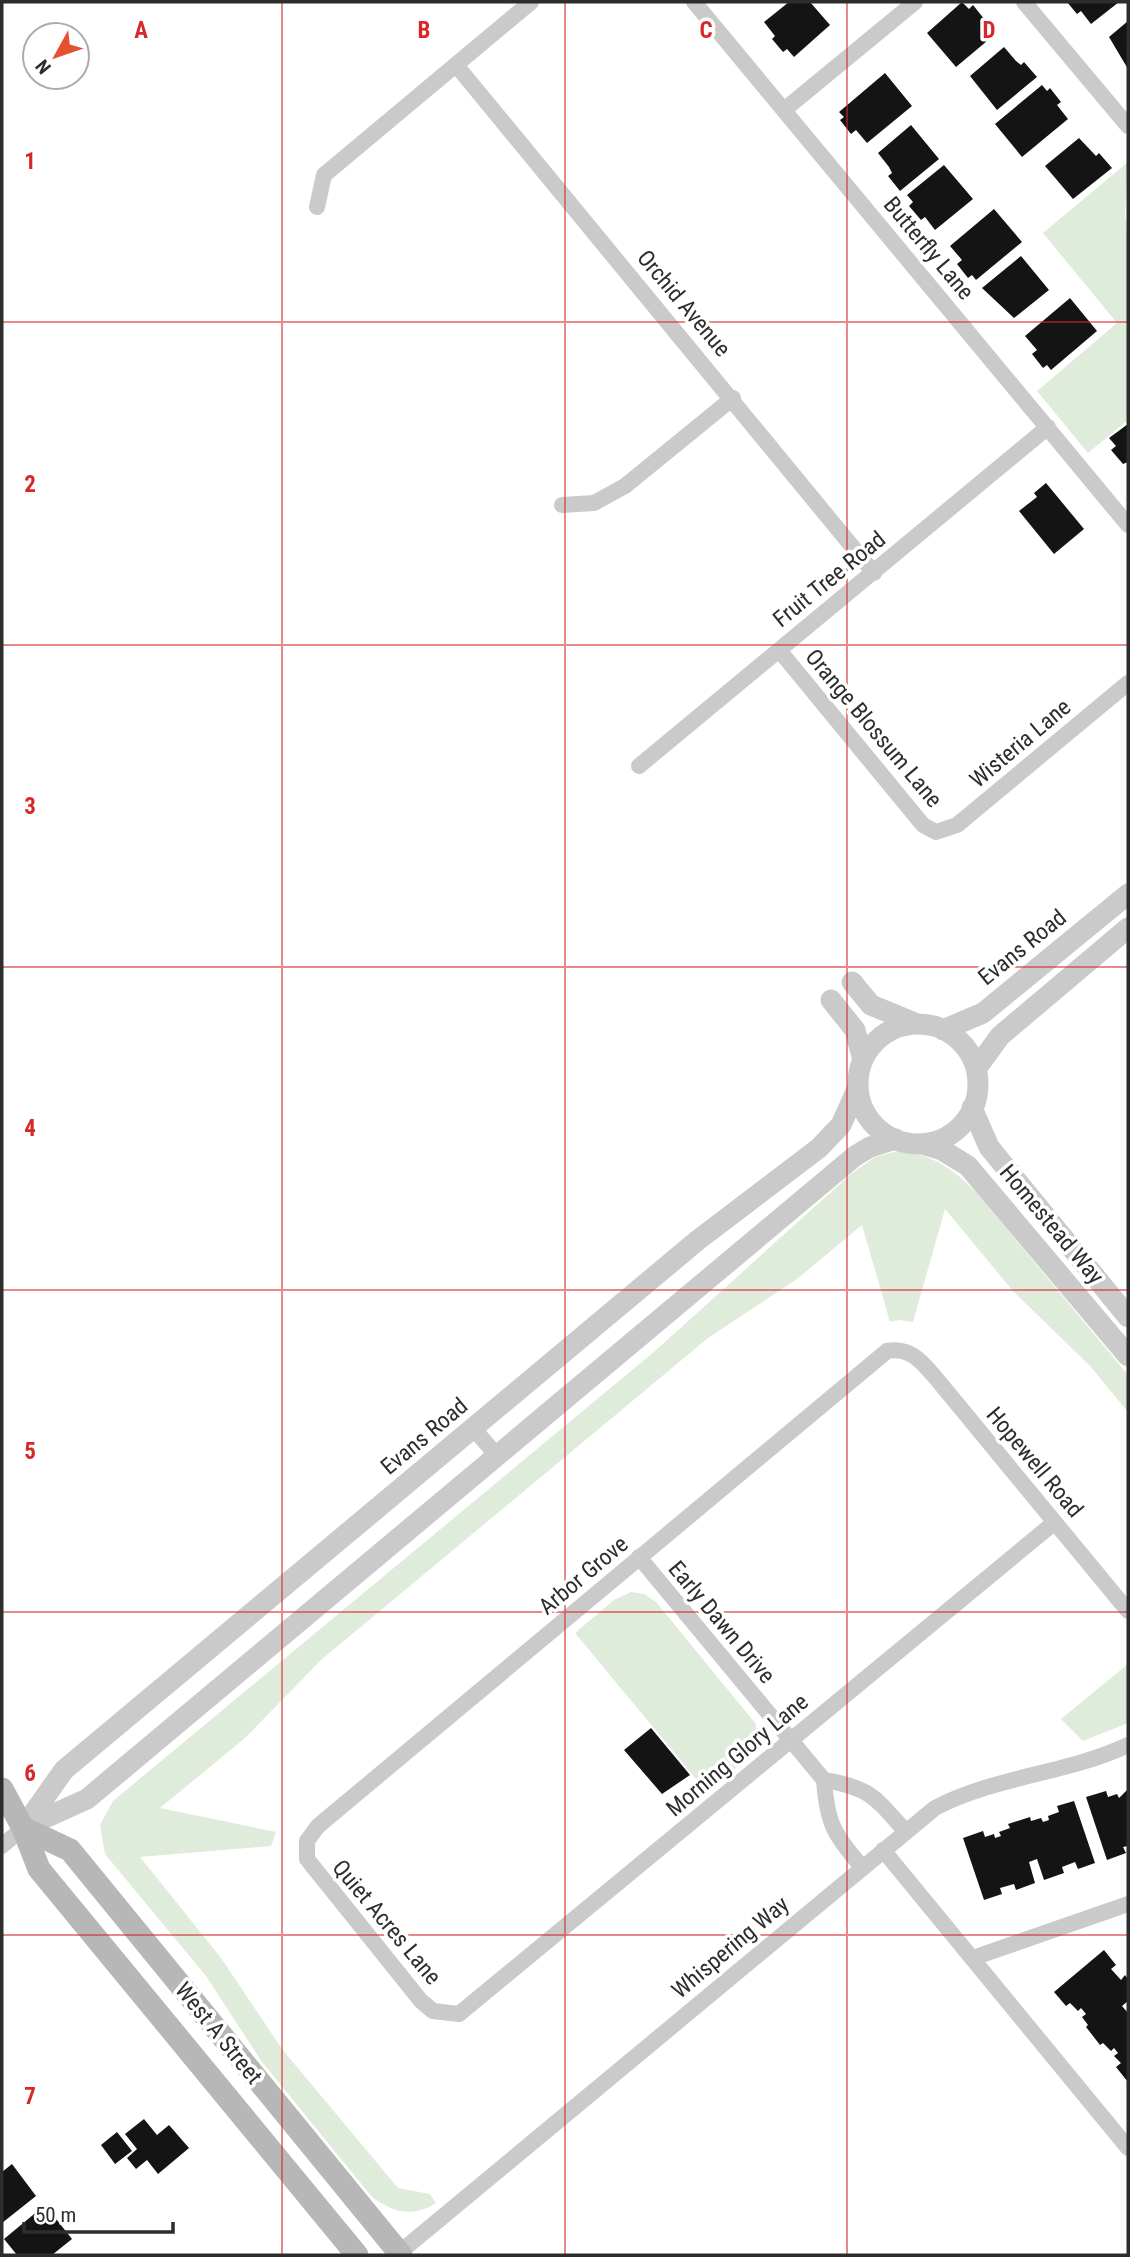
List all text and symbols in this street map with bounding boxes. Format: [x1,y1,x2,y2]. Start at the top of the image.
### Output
text: A [134,17,148,44]
text: B [418,17,430,44]
text: C [699,17,713,44]
text: D [983,17,996,44]
north arrow [21,21,91,91]
text: N [31,55,56,78]
text: 1 [24,148,36,175]
street label: Butterfly Lane [878,192,979,305]
street label: Orchid Avenue [631,245,736,362]
text: 2 [24,471,36,498]
street label: Fruit Tree Road [768,526,891,633]
street label: Orange Blossum Lane [800,644,948,813]
street label: Wisteria Lane [964,693,1076,793]
text: 3 [24,793,36,820]
street label: Evans Road [973,904,1072,991]
text: 4 [24,1115,36,1142]
street label: Homestead Way [994,1159,1110,1290]
street label: Evans Road [375,1392,473,1480]
street label: Hopewell Road [981,1402,1089,1523]
text: 5 [24,1438,36,1465]
street label: Arbor Grove [533,1530,633,1620]
street label: Early Dawn Drive [663,1556,780,1689]
street label: Morning Glory Lane [661,1688,814,1822]
text: 6 [24,1760,36,1787]
street label: Quiet Acres Lane [327,1855,447,1990]
street label: Whispering Way [666,1890,795,2004]
street label: West A Street [169,1977,268,2090]
text: 7 [24,2083,36,2110]
scale bar [24,2190,173,2234]
text: 50 m [35,2203,76,2227]

